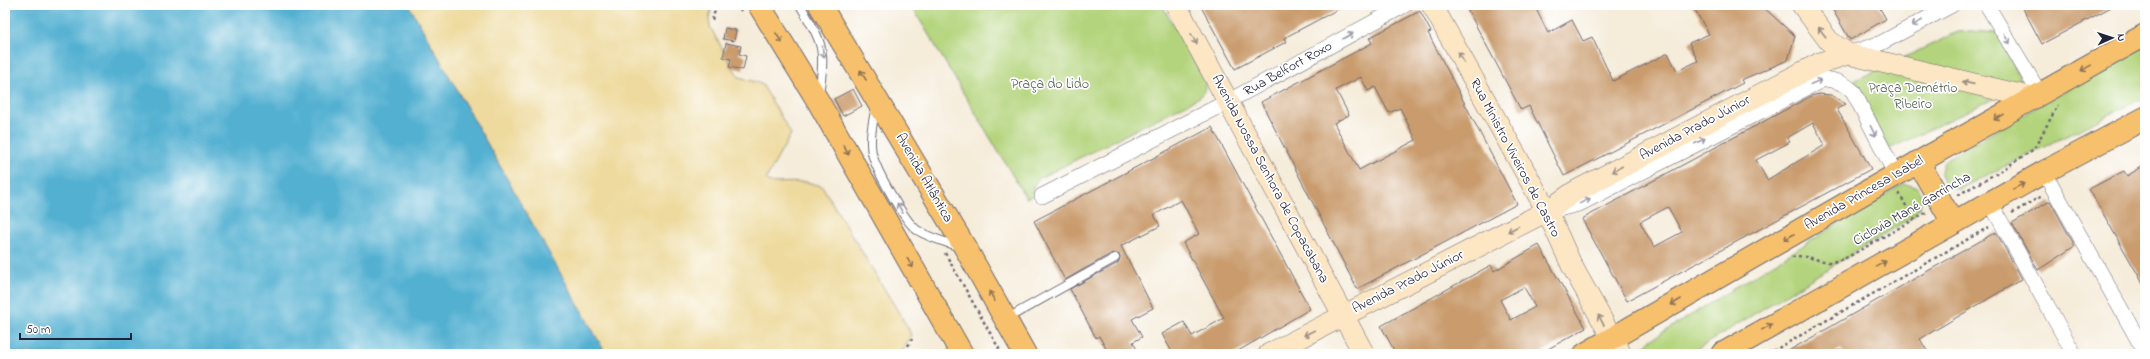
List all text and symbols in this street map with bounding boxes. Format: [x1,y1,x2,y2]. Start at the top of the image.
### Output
north arrow [2092,18,2132,58]
one-way arrow [1911,20,1923,27]
one-way arrow [1818,27,1827,38]
one-way arrow [776,32,784,44]
one-way arrow [1342,32,1354,40]
one-way arrow [1191,33,1199,45]
one-way arrow [2004,33,2012,45]
text: N [2113,33,2129,42]
street label: Rua Belfort Roxo [1240,36,1336,102]
one-way arrow [819,45,826,58]
one-way arrow [1456,52,1464,64]
one-way arrow [2081,64,2093,72]
one-way arrow [858,69,866,81]
street label: Avenida Nossa Senhora de Copacabana [1206,71,1334,287]
park label: Praça do Lido [1011,74,1089,95]
street label: Rua Ministro Viveiros de Castro [1464,75,1566,241]
one-way arrow [1810,78,1822,86]
park label: Praça Demétrio Ribeiro [1869,78,1957,115]
one-way arrow [1961,79,1974,86]
street label: Avenida Prado Júnior [1636,90,1755,166]
one-way arrow [1993,114,2005,121]
one-way arrow [1870,125,1877,137]
street label: Avenida Atlântica [890,129,958,227]
one-way arrow [1694,137,1706,145]
one-way arrow [842,144,850,156]
street label: Avenida Princesa Isabel [1800,150,1928,236]
one-way arrow [1612,165,1624,173]
street label: Ciclovia Mané Garrincha [1849,167,1975,251]
one-way arrow [2013,182,2025,190]
one-way arrow [1578,197,1590,204]
one-way arrow [895,202,903,214]
one-way arrow [1507,226,1519,233]
one-way arrow [1783,233,1795,241]
street label: Avenida Prado Júnior [1349,244,1468,319]
one-way arrow [906,257,914,269]
one-way arrow [1875,260,1887,268]
one-way arrow [988,290,995,302]
one-way arrow [1670,298,1682,306]
one-way arrow [1597,314,1605,326]
scale bar [20,315,131,341]
text: 50 m [26,321,50,339]
one-way arrow [1761,323,1773,330]
one-way arrow [1303,330,1315,337]

